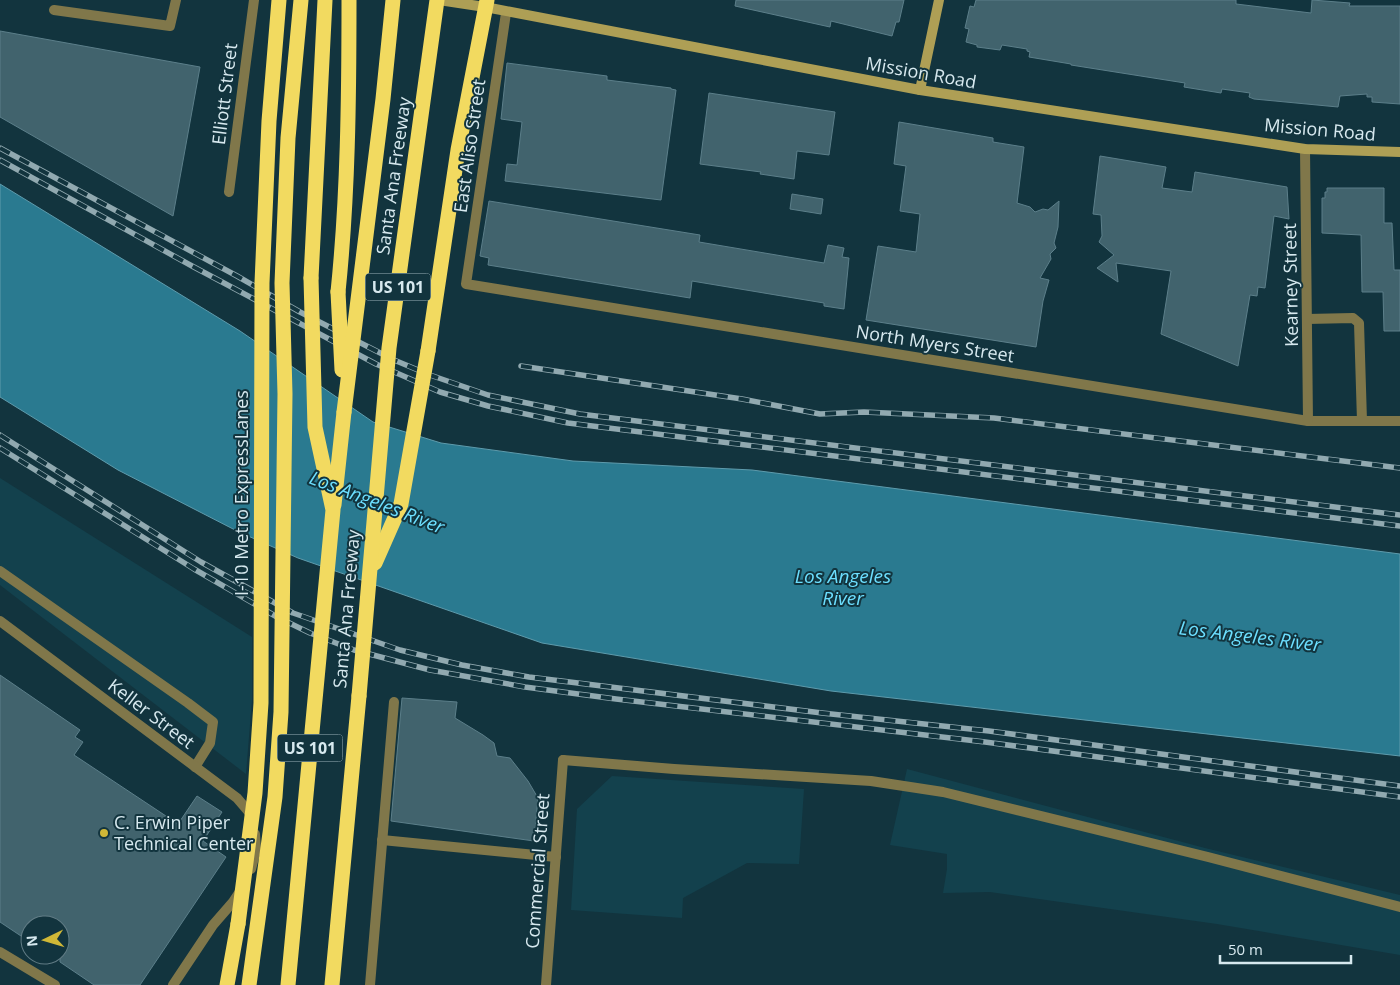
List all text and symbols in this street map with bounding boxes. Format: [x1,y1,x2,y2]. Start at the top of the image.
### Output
street label: Elliott Street [206,42,242,146]
street label: Mission Road [864,50,978,94]
street label: East Aliso Street [448,78,490,214]
street label: Santa Ana Freeway [370,95,416,256]
street label: Mission Road [1263,112,1377,146]
street label: Kearney Street [1277,223,1303,347]
road number: US 101 [366,274,430,300]
street label: North Myers Street [854,319,1016,367]
street label: I-10 Metro ExpressLanes [229,390,253,596]
water label: Los Angeles River [306,464,450,540]
street label: Santa Ana Freeway [327,528,365,689]
water label: Los Angeles River [795,563,891,611]
water label: Los Angeles River [1178,614,1324,658]
street label: Keller Street [103,673,200,754]
road number: US 101 [278,734,342,761]
street label: Commercial Street [520,792,554,949]
place label: C. Erwin Piper Technical Center [114,810,254,855]
marker: C. Erwin Piper Technical Center [98,827,110,839]
north arrow [20,915,70,965]
scale bar [1220,932,1351,964]
text: N [22,935,42,948]
text: 50 m [1228,939,1263,959]

